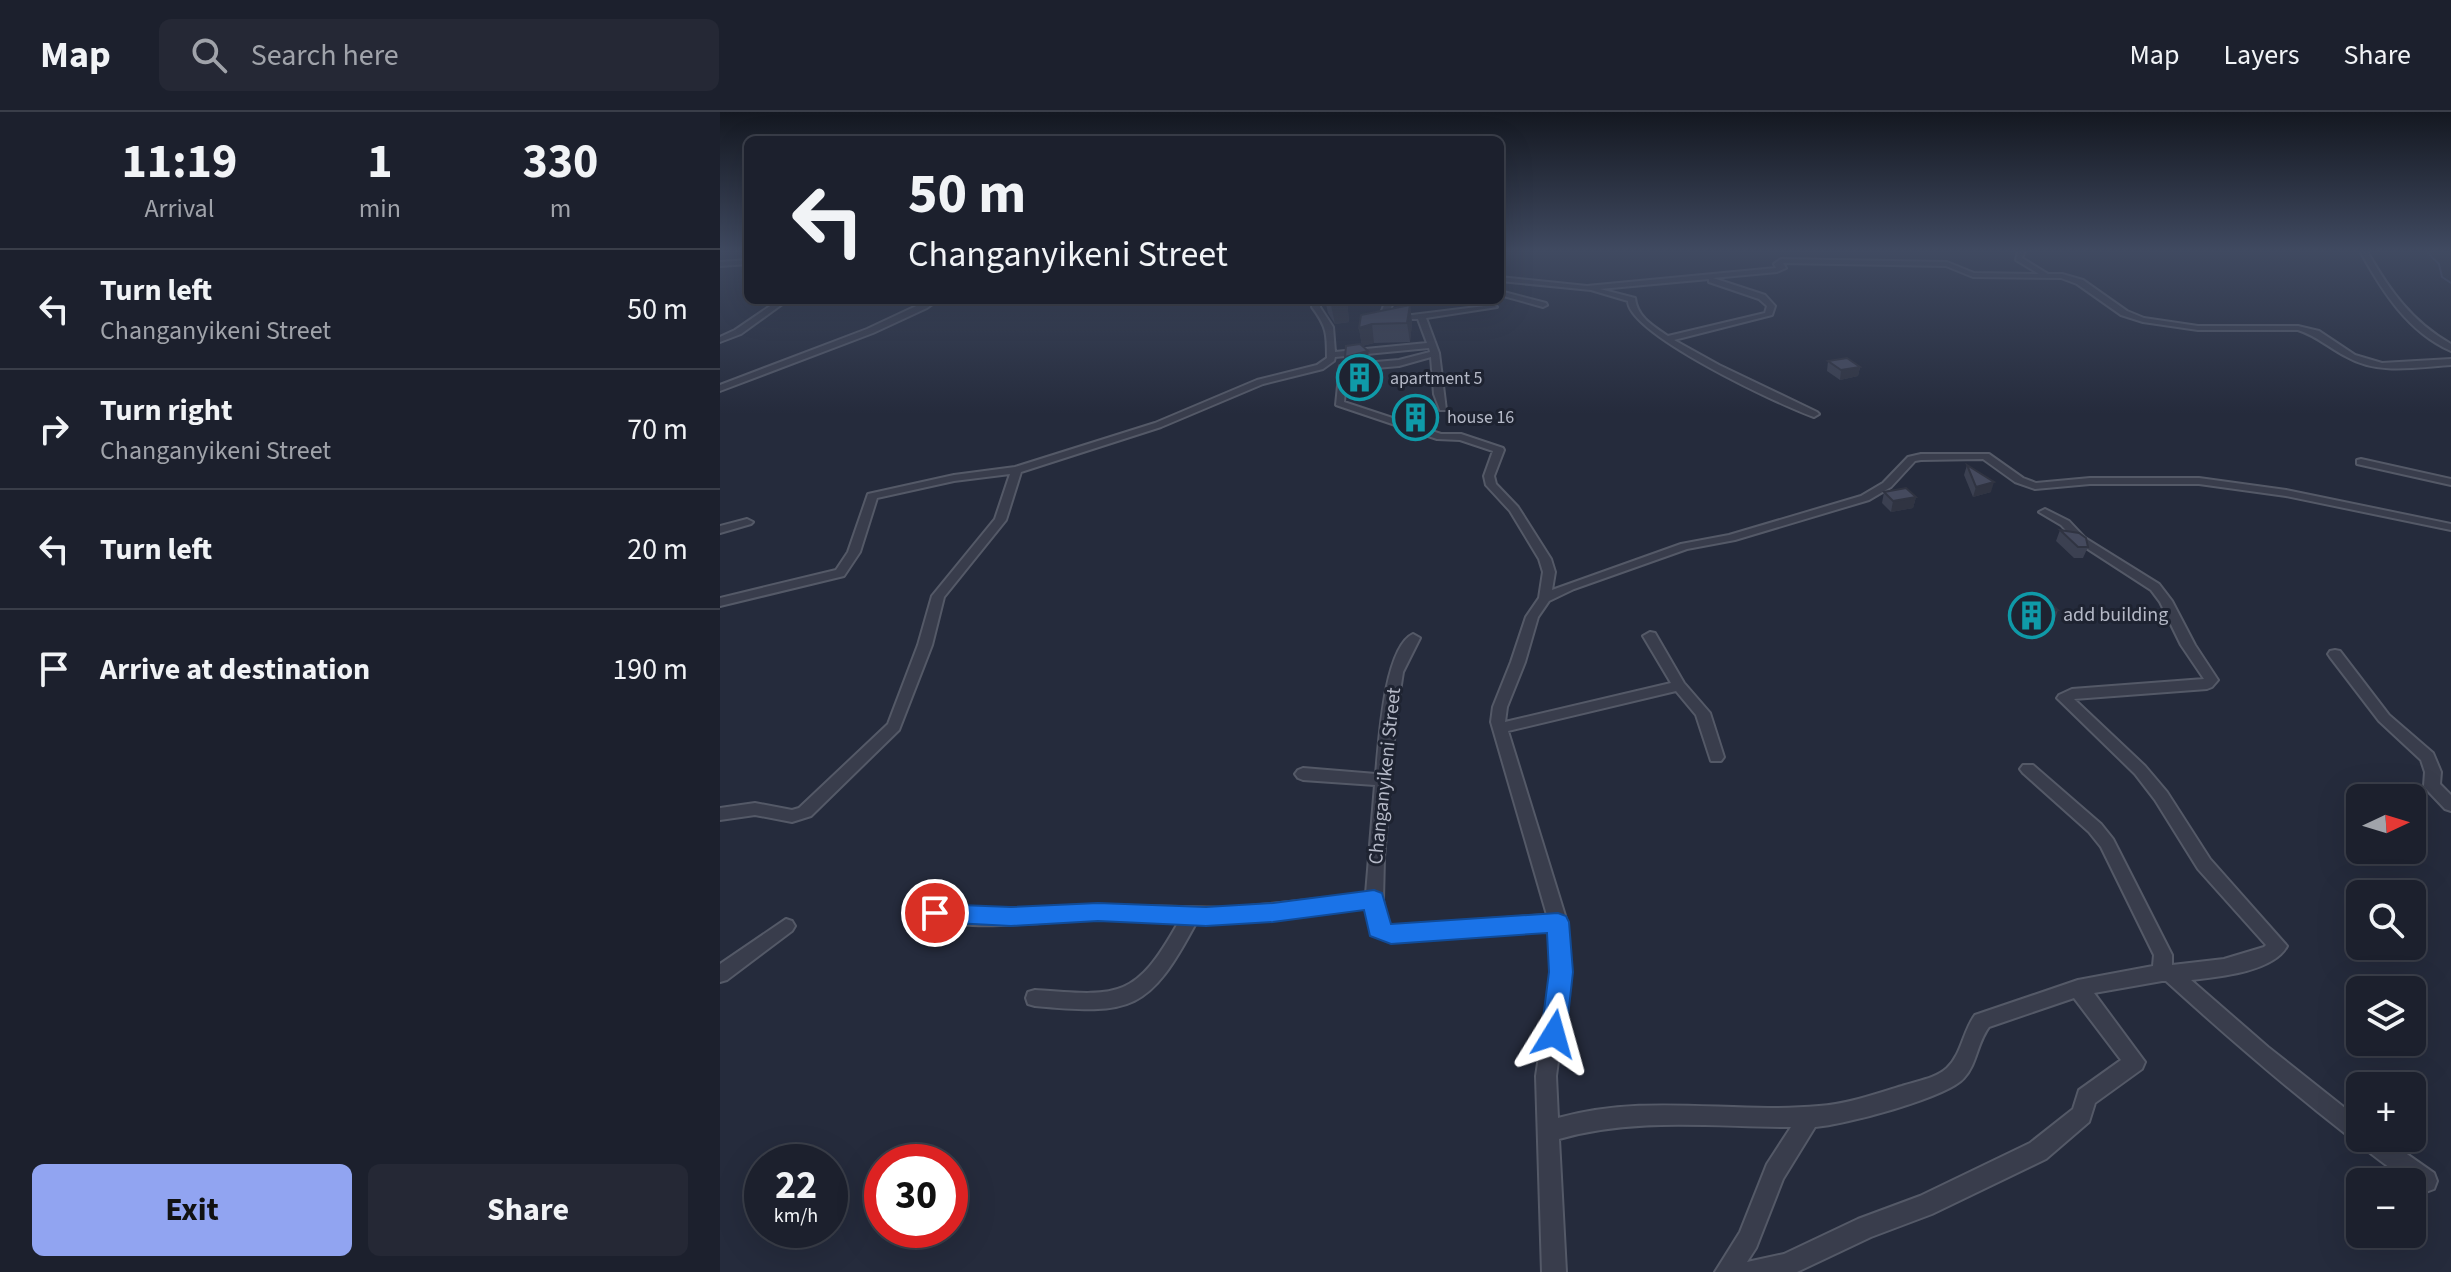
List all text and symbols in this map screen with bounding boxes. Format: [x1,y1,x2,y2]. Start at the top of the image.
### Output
search box [159,19,719,91]
text: Map [40,28,111,82]
icon: search [187,33,231,77]
text: Search here [251,34,399,77]
text: Map [2129,35,2179,75]
text: Layers [2223,35,2299,75]
text: Share [2343,35,2411,75]
text: 11:19 [121,128,237,196]
text: 1 [367,128,393,196]
text: 330 [522,128,598,196]
text: 50 m [908,155,1026,234]
icon: left [776,168,880,272]
text: Arrival [144,190,214,227]
text: min [359,190,401,227]
text: m [550,190,571,227]
text: Changanyikeni Street [908,229,1228,280]
text: Turn left [100,269,212,312]
icon: left [32,287,76,331]
text: 50 m [627,288,688,331]
text: Changanyikeni Street [100,312,331,349]
building icon: apartment 5 [1335,354,1383,402]
place label: apartment 5 [1390,366,1483,391]
text: Turn right [100,389,232,432]
building icon: house 16 [1392,393,1440,441]
place label: house 16 [1447,405,1514,430]
icon: right [32,407,76,451]
text: 70 m [627,408,688,451]
text: Changanyikeni Street [100,432,331,469]
icon: left [32,527,76,571]
text: Turn left [100,528,212,571]
text: 20 m [627,528,688,571]
building icon: add building [2008,591,2056,639]
place label: add building [2063,601,2168,629]
icon: arrive [32,647,76,691]
text: Arrive at destination [100,648,370,691]
text: 190 m [612,648,688,691]
street label: Changanyikeni Street [1362,686,1408,866]
north arrow [2346,784,2426,864]
map controls [2346,784,2426,1248]
pin [901,879,969,947]
button: search [2346,880,2426,960]
icon: arrive [913,891,957,935]
button: layers [2346,976,2426,1056]
position arrow [1512,992,1596,1076]
button: + [2346,1072,2426,1152]
speed limit sign: 30 [864,1144,968,1248]
text: 22 [775,1157,817,1214]
button: Exit [32,1164,352,1256]
button: Share [368,1164,688,1256]
button: − [2346,1168,2426,1248]
text: km/h [774,1202,818,1230]

